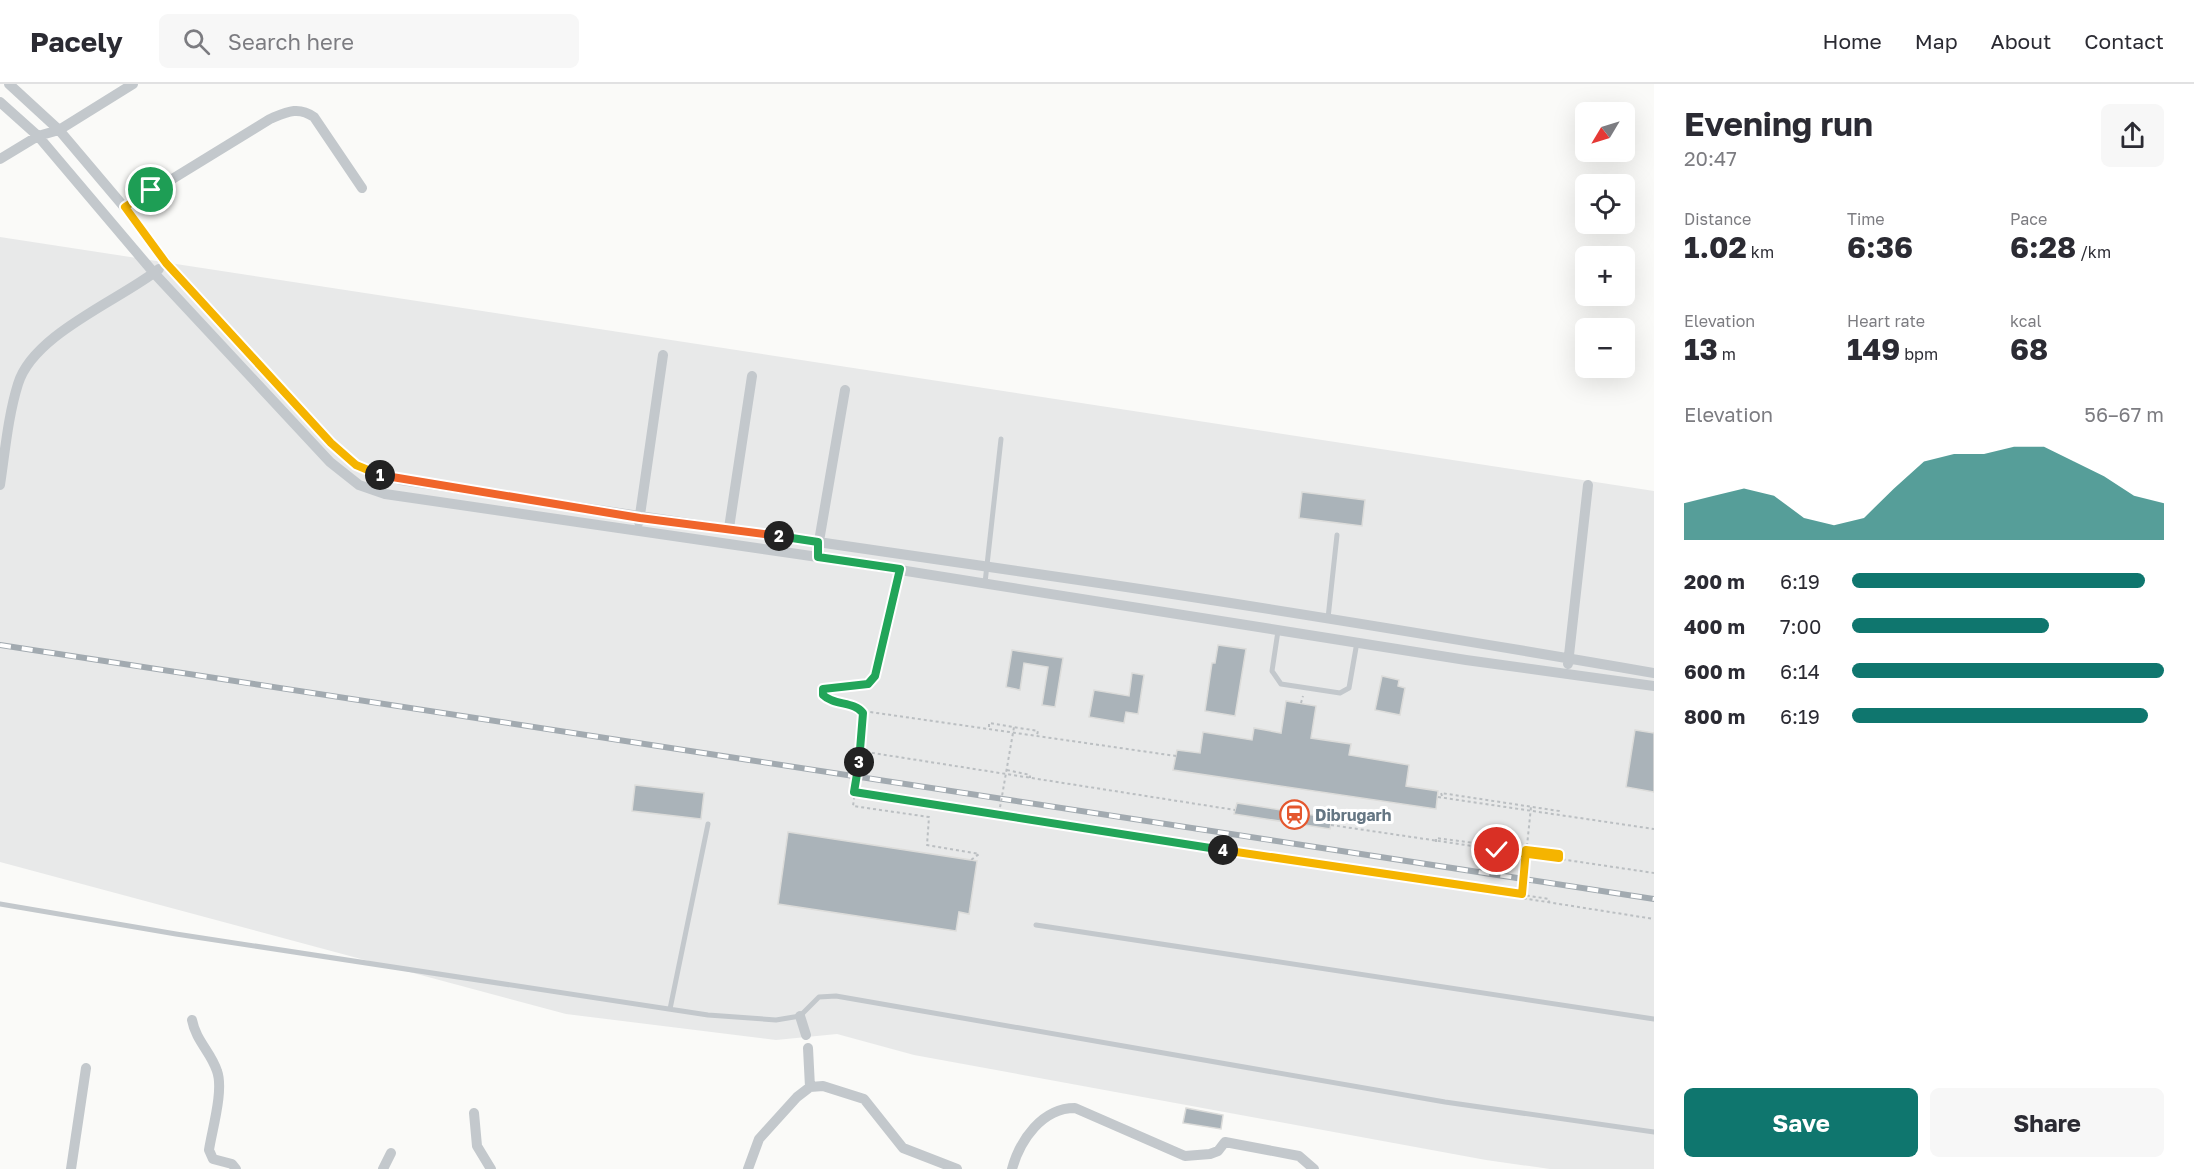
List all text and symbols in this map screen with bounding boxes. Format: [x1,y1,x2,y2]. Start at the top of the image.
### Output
search box [159,14,579,68]
text: Pacely [30,25,123,58]
icon: search [180,25,213,58]
text: Search here [228,28,354,55]
text: Home [1822,28,1882,54]
text: Map [1915,28,1958,54]
text: About [1991,28,2051,54]
text: Contact [2084,28,2164,54]
north arrow [1575,102,1635,162]
map controls [1575,102,1635,378]
text: Evening run [1684,104,1873,143]
button: share [2101,104,2164,167]
text: 20:47 [1684,146,1737,170]
pin [125,164,176,215]
icon: arrive [134,173,167,206]
button: locate [1575,174,1635,234]
text: Distance [1684,209,1751,229]
text: Time [1847,209,1885,229]
text: Pace [2010,209,2047,229]
text: 1.02 [1684,229,1747,265]
text: 6:36 [1847,229,1913,265]
text: 6:28 [2010,229,2076,265]
text: km [1747,242,1774,262]
text: /km [2076,242,2111,262]
button: + [1575,246,1635,306]
text: Elevation [1684,311,1755,331]
text: Heart rate [1847,311,1925,331]
text: kcal [2010,311,2042,331]
button: − [1575,318,1635,378]
text: 13 [1684,331,1718,367]
text: 149 [1847,331,1900,367]
text: 68 [2010,331,2048,367]
text: m [1718,344,1736,364]
text: bpm [1900,344,1938,364]
text: Elevation [1684,402,1773,426]
text: 56–67 m [2084,402,2164,426]
pin: 1 [365,460,395,490]
text: 1 [376,465,384,485]
pin: 2 [764,521,794,551]
text: 2 [774,526,784,546]
text: 200 m [1684,569,1745,593]
text: 6:19 [1780,569,1820,593]
text: 400 m [1684,614,1745,638]
text: 7:00 [1780,614,1821,638]
text: 600 m [1684,659,1745,683]
text: 6:14 [1780,659,1820,683]
text: 800 m [1684,704,1745,728]
text: 6:19 [1780,704,1820,728]
pin: 3 [844,747,874,777]
text: 3 [854,752,864,772]
station icon: Dibrugarh [1278,799,1310,831]
place label: Dibrugarh [1315,805,1391,825]
pin [1471,824,1522,875]
icon: check [1480,833,1513,866]
pin: 4 [1208,835,1238,865]
text: 4 [1218,840,1228,860]
button: Save [1684,1088,1918,1157]
button: Share [1930,1088,2164,1157]

